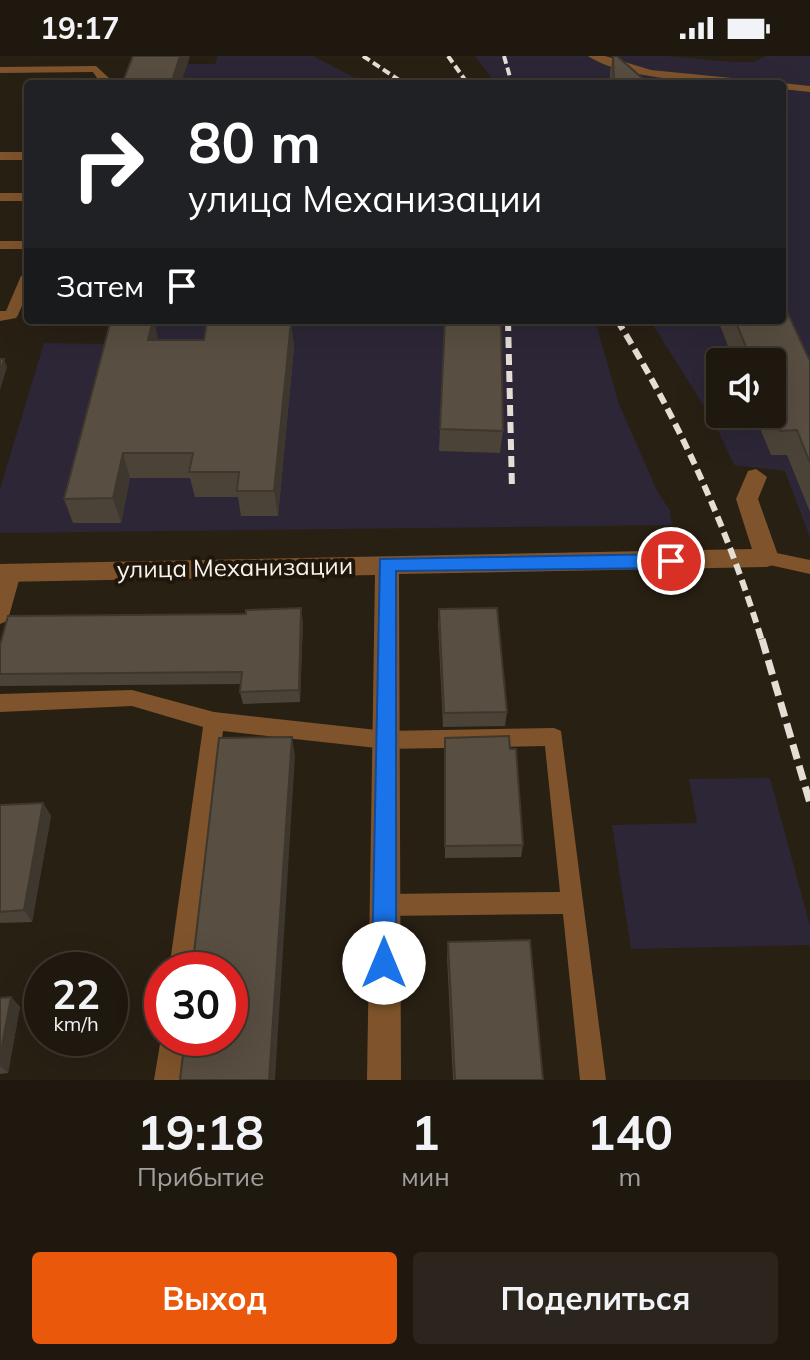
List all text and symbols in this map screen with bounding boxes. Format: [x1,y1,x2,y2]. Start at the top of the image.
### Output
text: 19:17 [40,9,119,47]
text: 80 m [188,107,321,177]
icon: right [56,112,160,216]
text: улица Механизации [188,176,542,221]
icon: arrive [160,264,204,308]
text: Затем [56,267,144,305]
map controls [706,348,786,428]
button: sound [706,348,786,428]
pin [637,527,705,595]
icon: arrive [649,539,693,583]
street label: улица Механизации [117,550,353,584]
position arrow [342,921,426,1005]
speed limit sign: 30 [144,952,248,1056]
text: 22 [52,969,100,1019]
text: km/h [53,1011,99,1036]
text: 19:18 [137,1102,264,1162]
text: 1 [411,1102,440,1162]
text: 140 [587,1102,673,1162]
text: Прибытие [137,1160,264,1193]
text: мин [401,1160,450,1193]
text: m [618,1160,641,1193]
button: Выход [32,1252,397,1344]
button: Поделиться [413,1252,778,1344]

